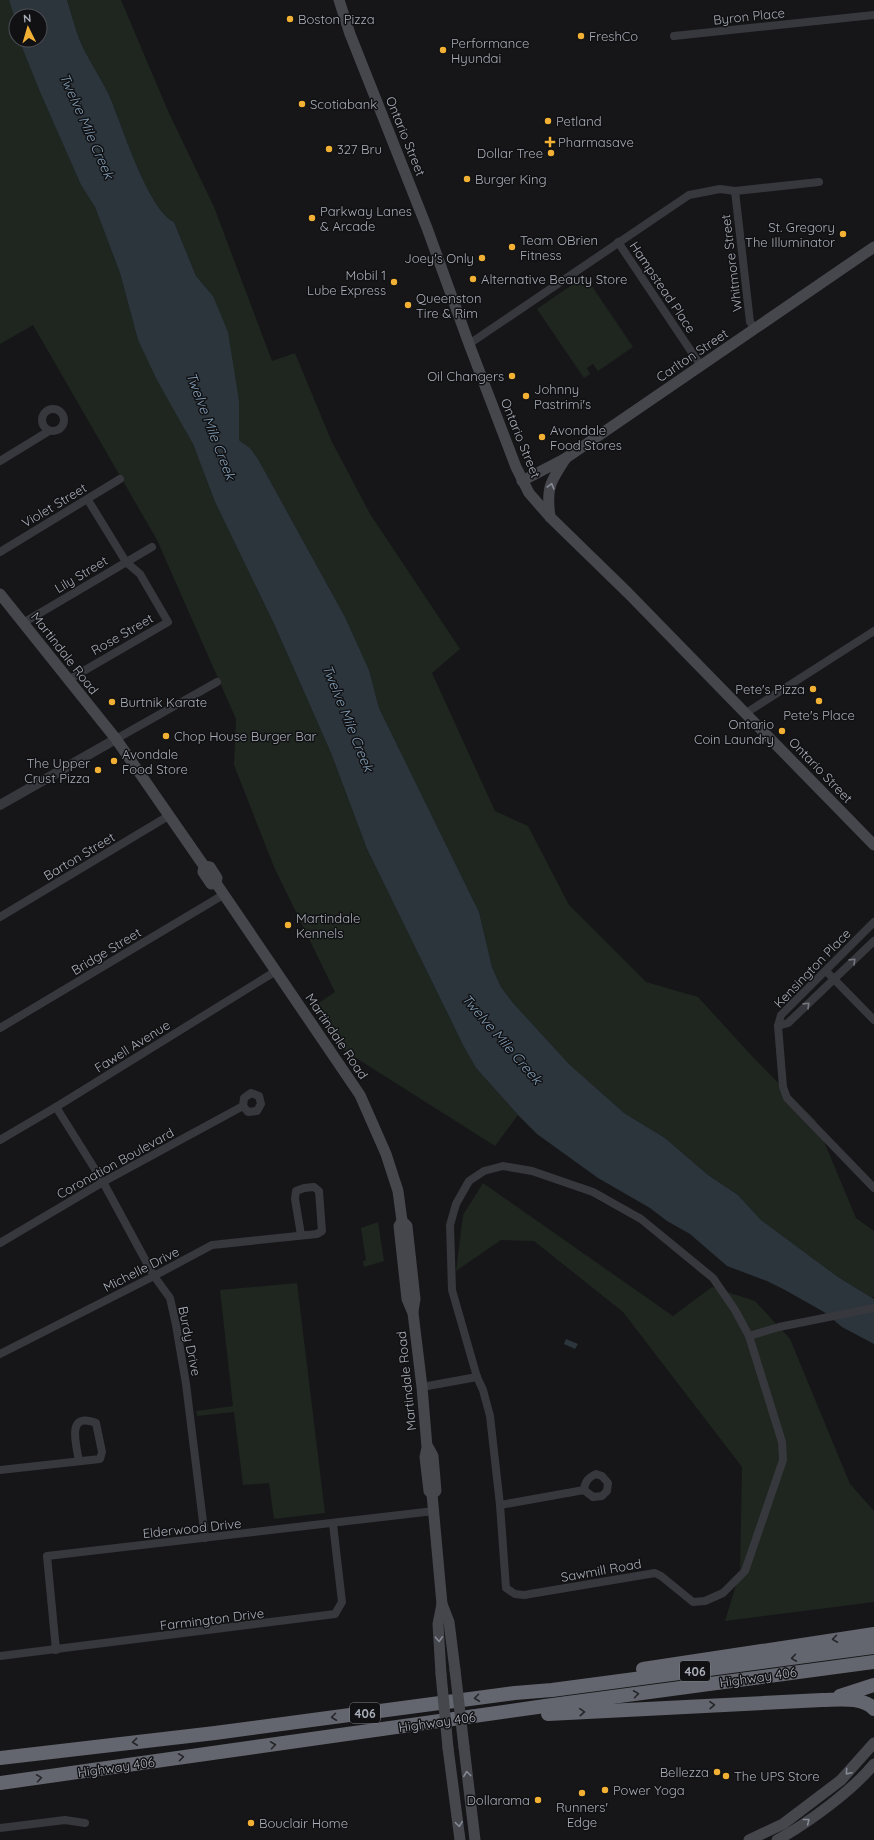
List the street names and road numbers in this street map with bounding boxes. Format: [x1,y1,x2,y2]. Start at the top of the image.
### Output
street label: Byron Place [712,4,786,28]
street label: Ontario Street [383,94,429,178]
street label: Whitmore Street [717,213,745,313]
street label: Hampstead Place [627,238,699,336]
street label: Carlton Street [653,325,731,385]
street label: Ontario Street [498,396,544,480]
street label: Violet Street [19,479,89,531]
street label: Lily Street [52,552,110,596]
street label: Martindale Road [28,609,102,697]
street label: Rose Street [88,610,156,658]
street label: Ontario Street [786,734,856,806]
street label: Barton Street [41,829,117,883]
street label: Bridge Street [68,924,144,978]
street label: Kensington Place [770,925,854,1011]
street label: Martindale Road [302,990,372,1082]
street label: Fawell Avenue [91,1016,173,1076]
street label: Coronation Boulevard [54,1124,176,1202]
street label: Michelle Drive [100,1243,182,1295]
street label: Burdy Drive [175,1305,205,1377]
street label: Martindale Road [393,1330,419,1432]
street label: Elderwood Drive [142,1515,242,1541]
street label: Sawmill Road [560,1555,642,1585]
street label: Farmington Drive [159,1605,265,1633]
road number: 406 [680,1661,710,1681]
street label: Highway 406 [718,1664,798,1690]
road number: 406 [350,1703,380,1723]
street label: Highway 406 [397,1709,477,1735]
street label: Highway 406 [76,1754,156,1780]

